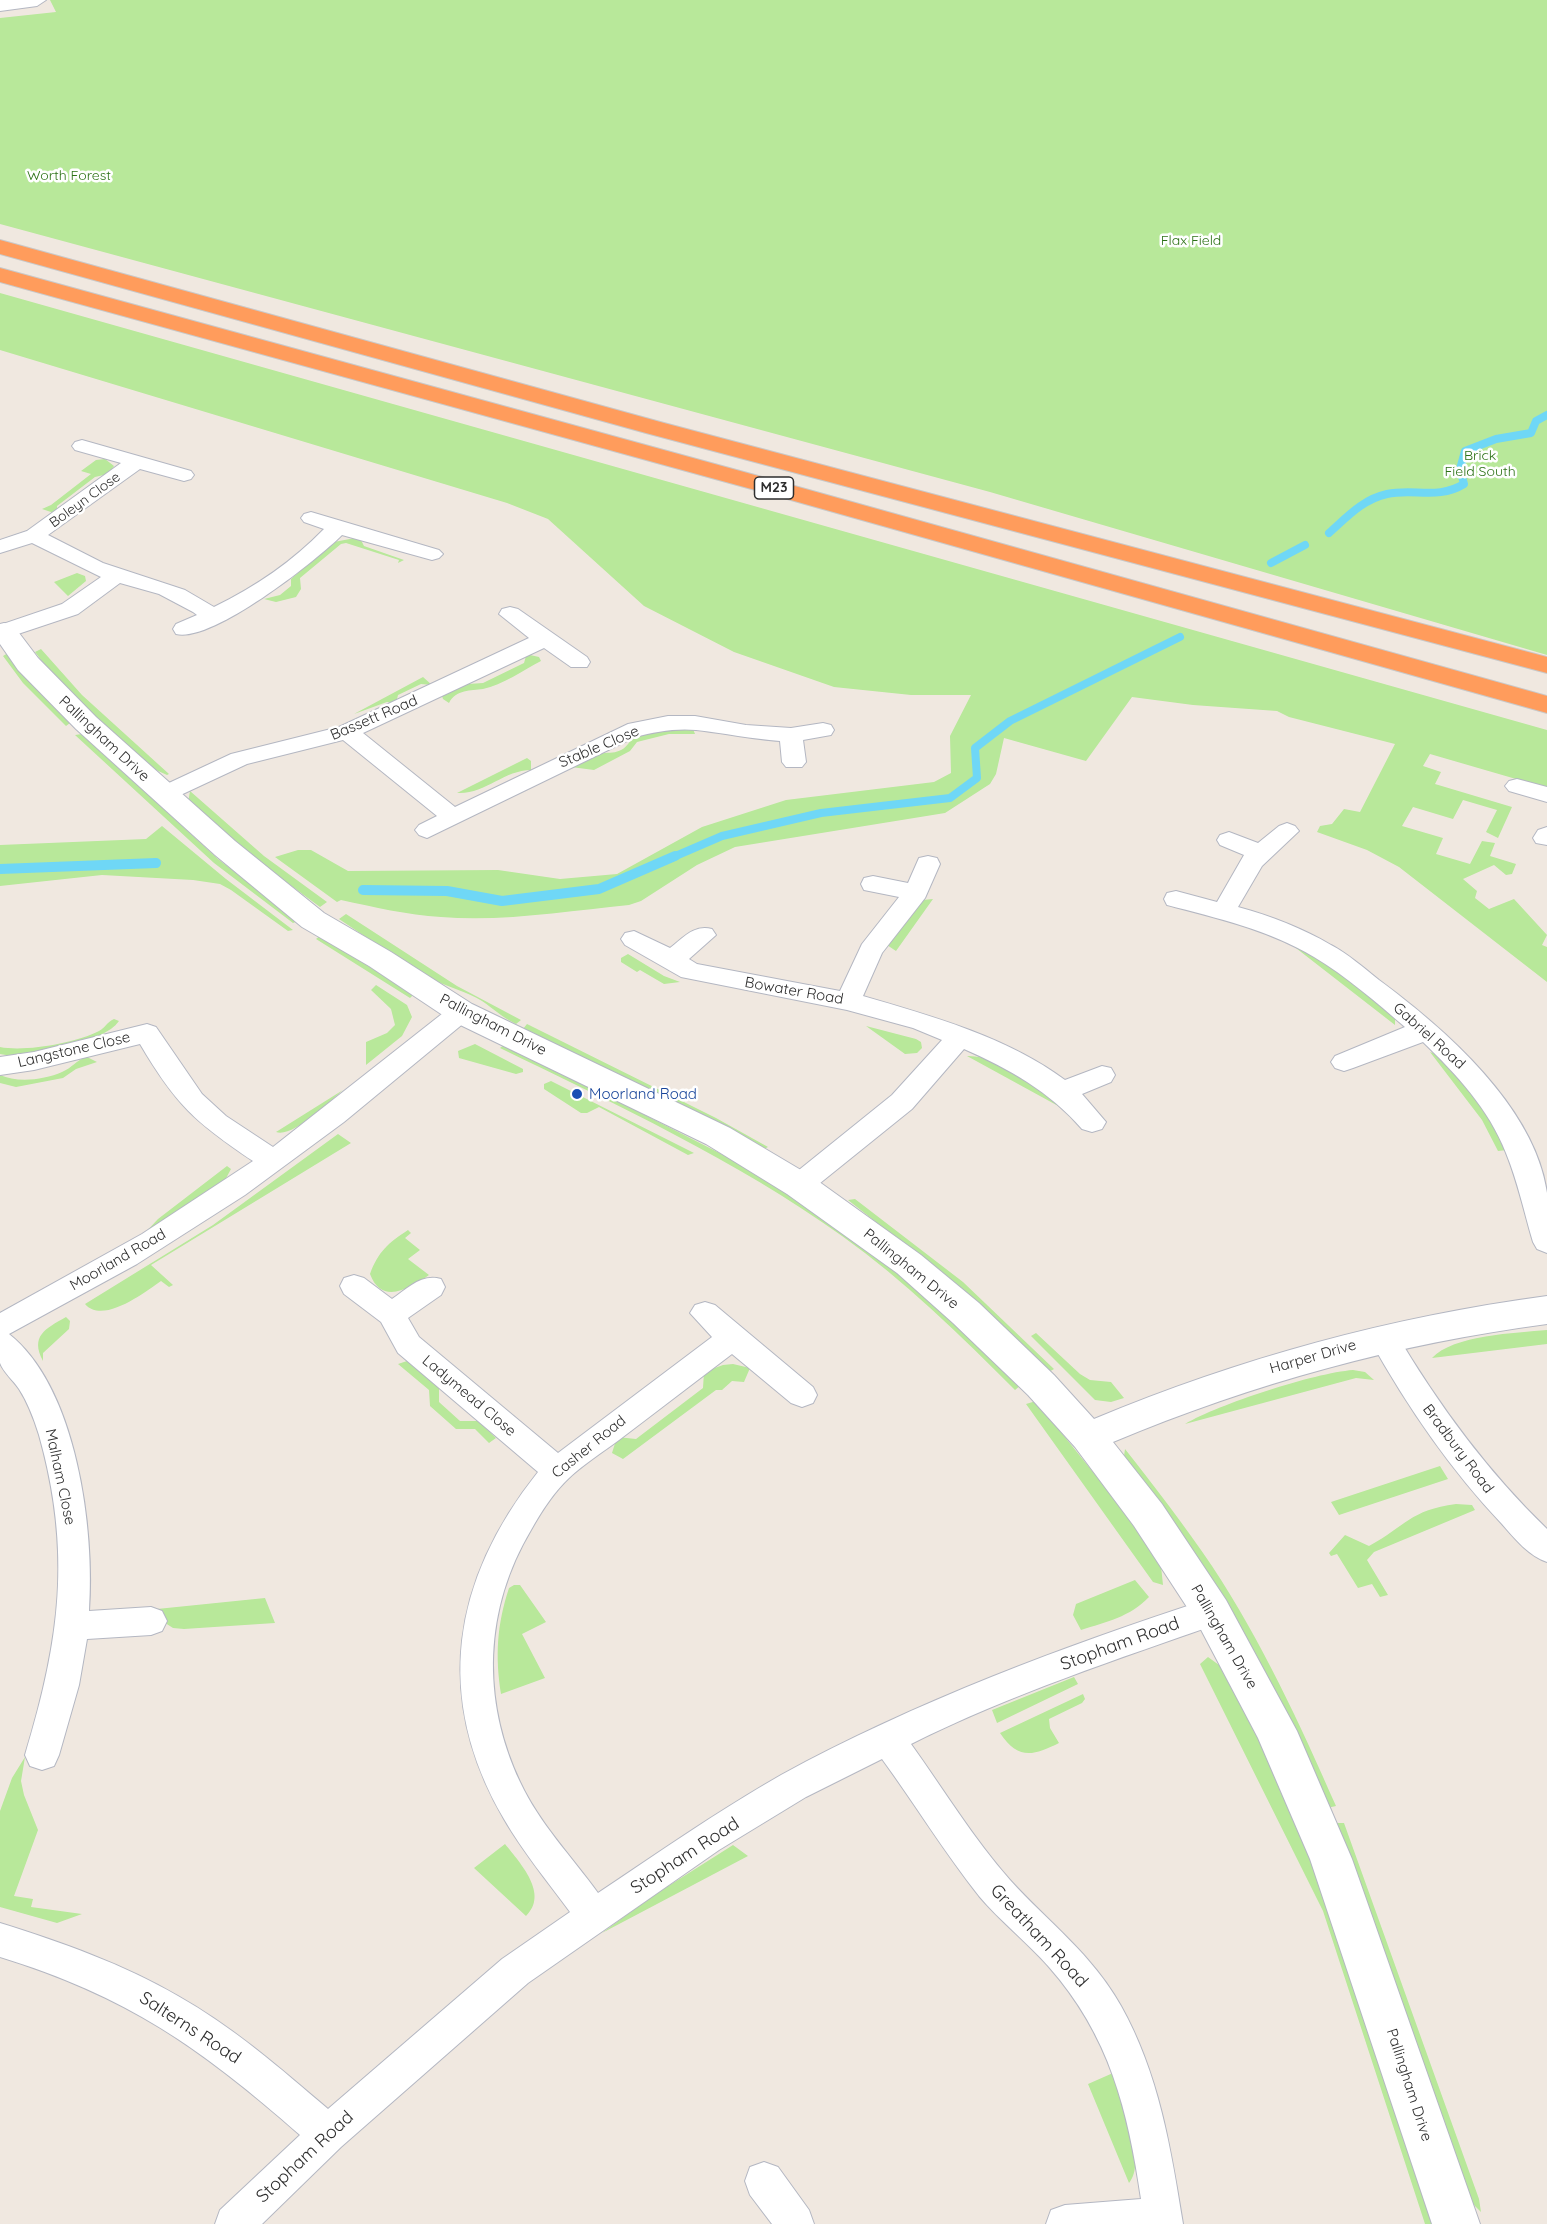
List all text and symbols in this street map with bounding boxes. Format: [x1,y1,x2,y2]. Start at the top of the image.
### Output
park label: Worth Forest [27,168,111,184]
park label: Flax Field [1161,233,1221,249]
park label: Brick Field South [1444,448,1516,480]
street label: Boleyn Close [46,469,124,531]
road number: M23 [754,477,794,499]
street label: Pallingham Drive [55,692,153,786]
street label: Bassett Road [328,692,420,744]
street label: Stable Close [556,722,642,772]
street label: Bowater Road [743,973,845,1009]
street label: Pallingham Drive [437,990,549,1060]
street label: Gabriel Road [1389,999,1469,1073]
street label: Langstone Close [16,1028,132,1072]
place label: Moorland Road [589,1085,697,1103]
marker: Moorland Road [570,1087,584,1101]
street label: Moorland Road [67,1225,169,1295]
street label: Pallingham Drive [860,1225,962,1313]
street label: Harper Drive [1268,1336,1358,1378]
street label: Ladymead Close [418,1352,520,1440]
street label: Bradbury Road [1419,1401,1497,1497]
street label: Casher Road [548,1412,630,1482]
street label: Malham Close [41,1427,79,1527]
street label: Pallingham Drive [1187,1582,1261,1692]
street label: Stopham Road [1058,1612,1182,1676]
street label: Stopham Road [627,1813,743,1899]
street label: Greatham Road [986,1880,1092,1992]
street label: Salterns Road [135,1987,245,2069]
street label: Pallingham Drive [1382,2026,1436,2144]
street label: Stopham Road [252,2106,358,2208]

